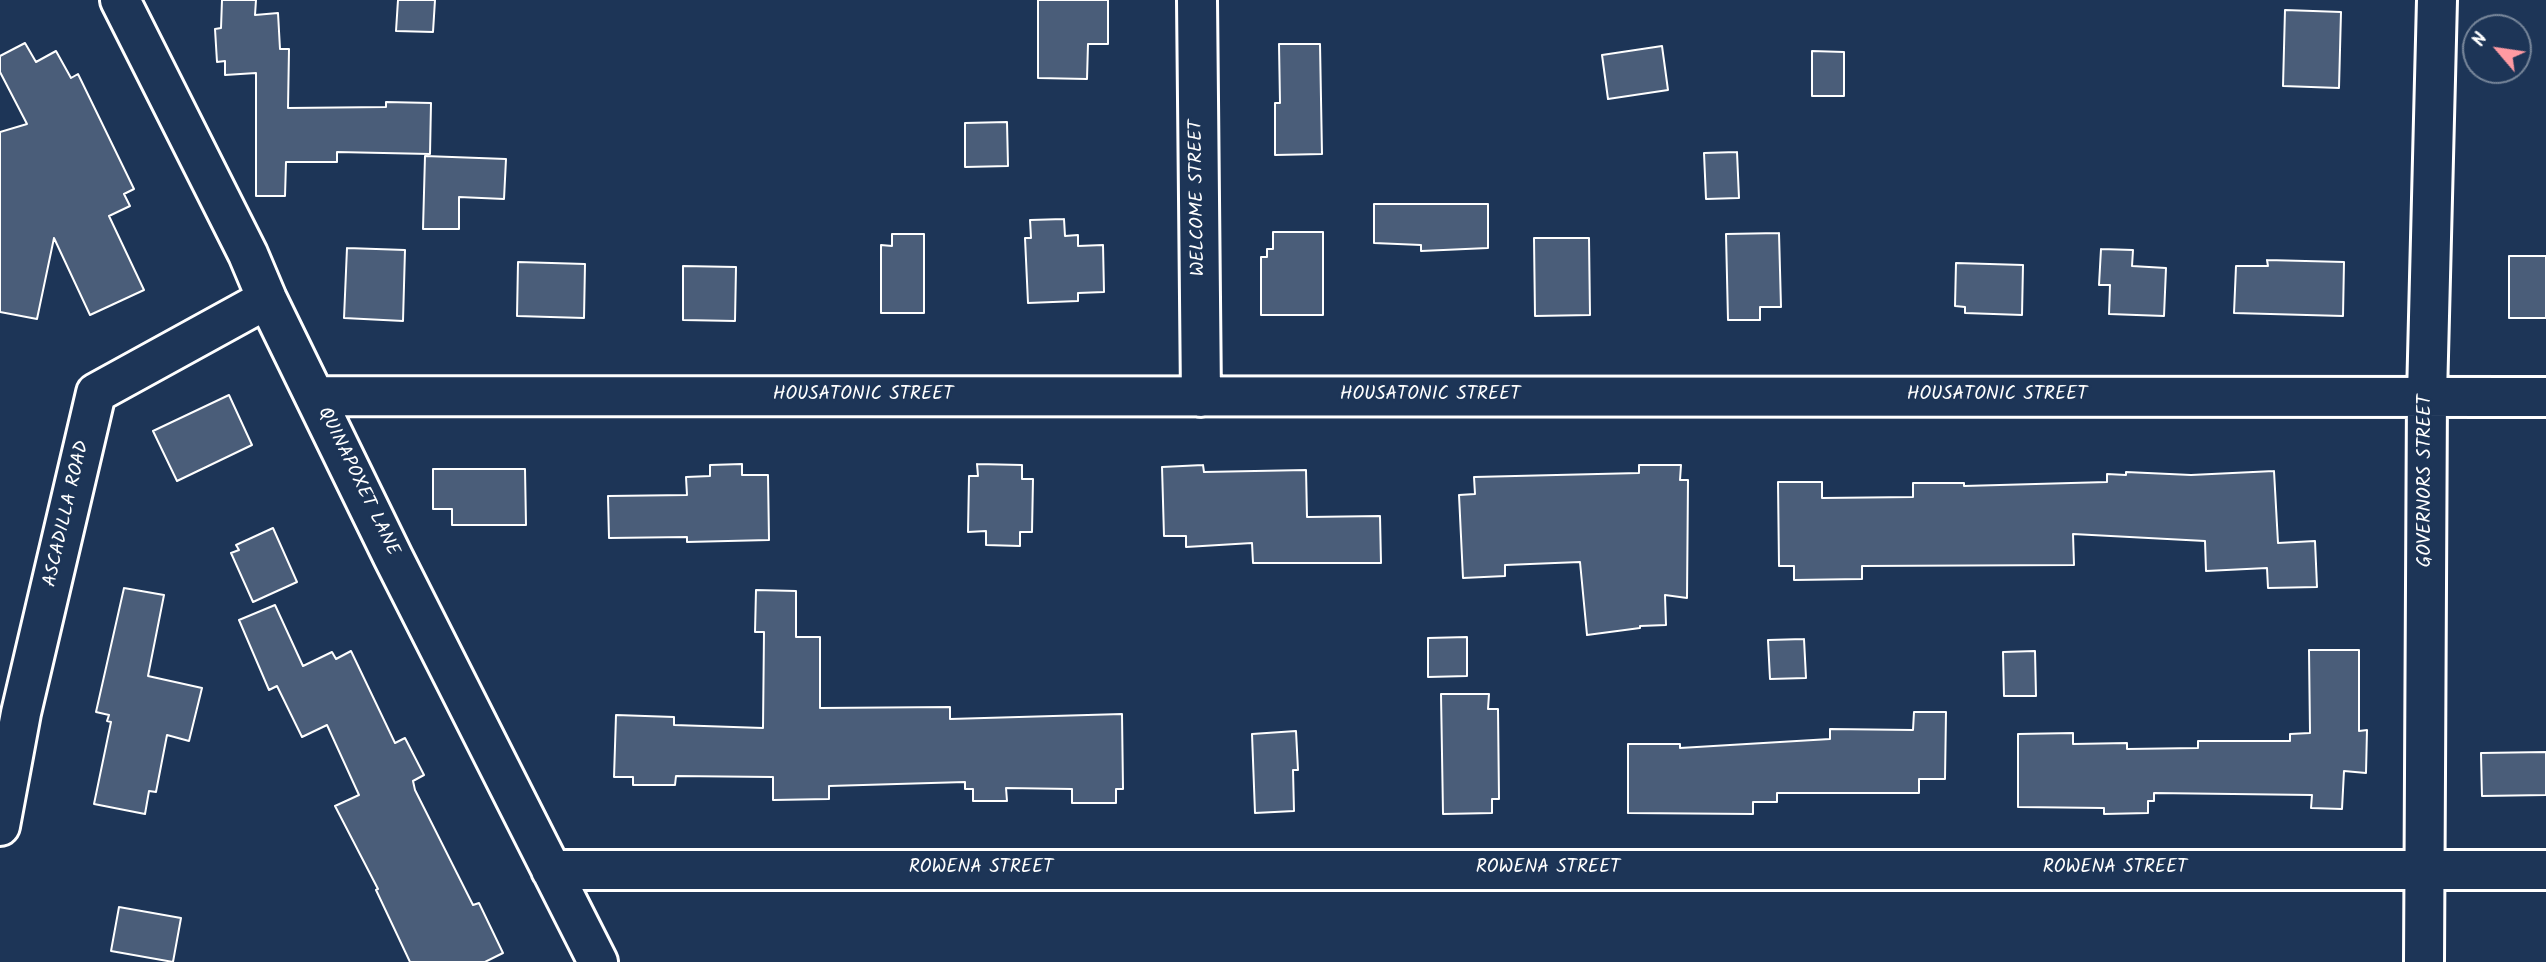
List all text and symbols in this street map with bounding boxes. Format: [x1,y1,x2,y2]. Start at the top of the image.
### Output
north arrow [2462,14,2532,84]
text: N [2464,27,2496,52]
street label: WELCOME STREET [1186,119,1212,277]
street label: HOUSATONIC STREET [773,385,953,407]
street label: HOUSATONIC STREET [1340,385,1520,407]
street label: HOUSATONIC STREET [1907,385,2087,407]
street label: GOVERNORS STREET [2416,395,2438,567]
street label: QUINAPOXET LANE [311,404,403,560]
street label: ASCADILLA ROAD [40,439,96,589]
street label: ROWENA STREET [909,858,1053,880]
street label: ROWENA STREET [1476,858,1620,880]
street label: ROWENA STREET [2043,858,2187,880]

